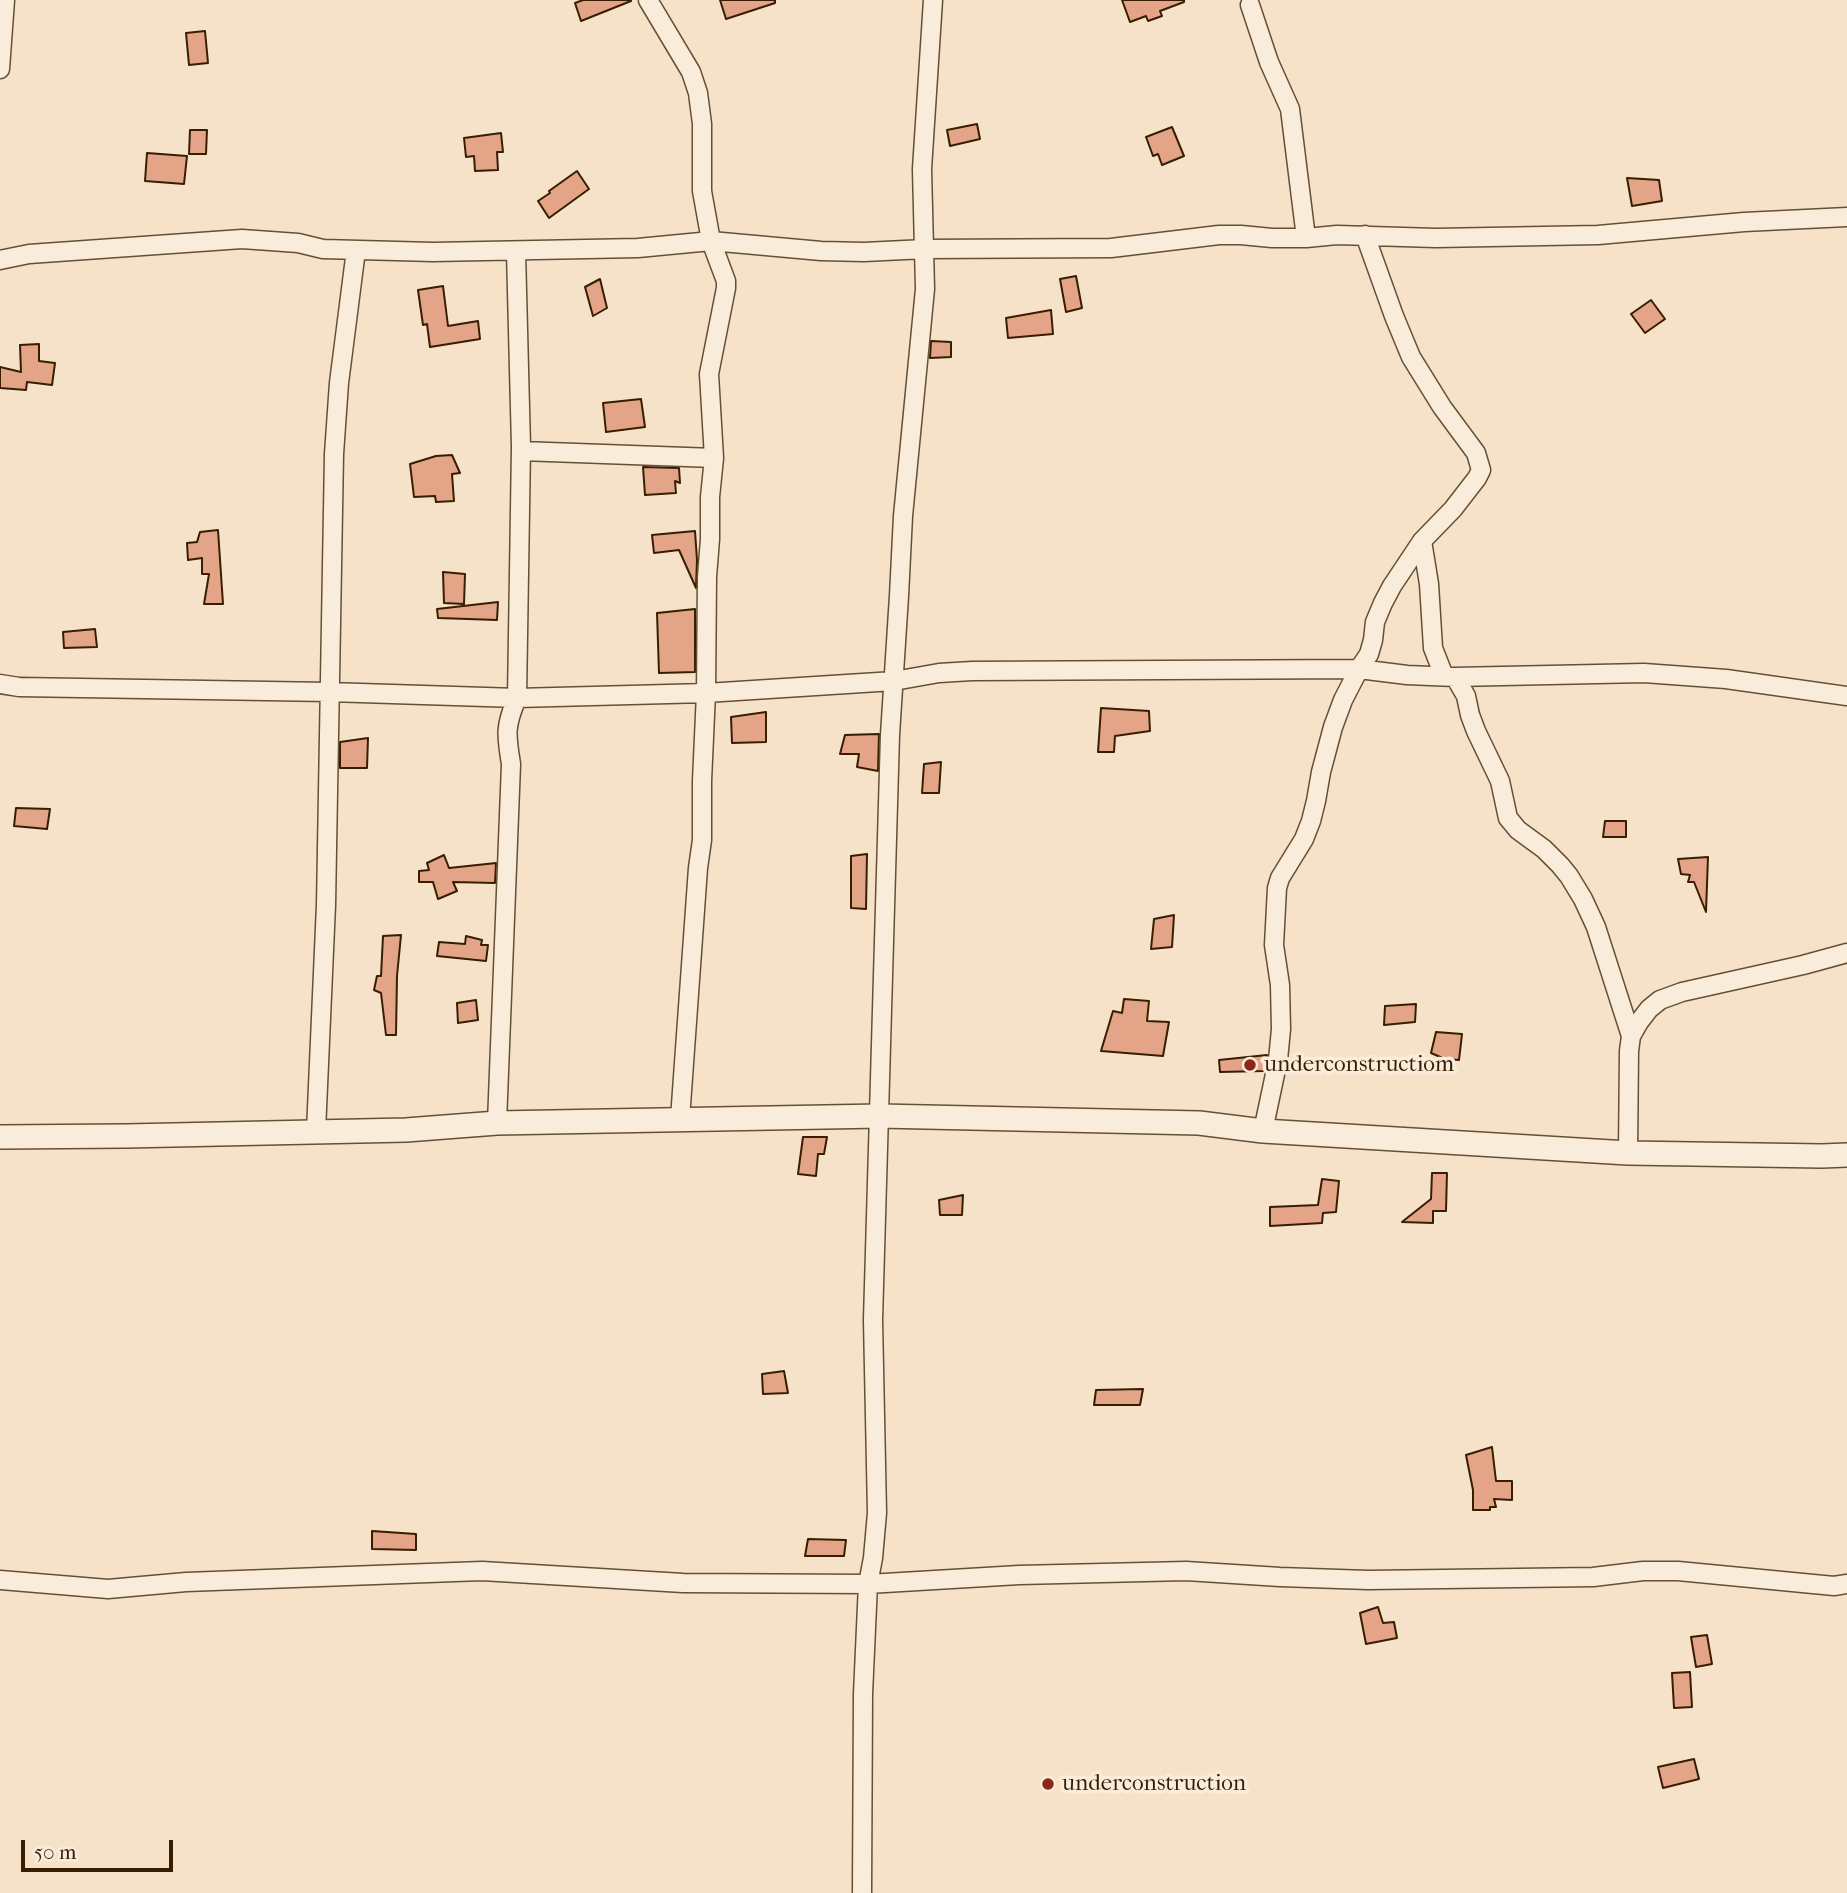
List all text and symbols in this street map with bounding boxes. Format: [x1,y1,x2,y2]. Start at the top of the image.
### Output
place label: underconstructiom [1264,1051,1454,1079]
marker: underconstructiom [1242,1057,1258,1073]
place label: underconstruction [1062,1770,1246,1798]
marker: underconstruction [1040,1776,1056,1792]
scale bar [24,1826,177,1870]
text: 50 m [34,1840,77,1864]

